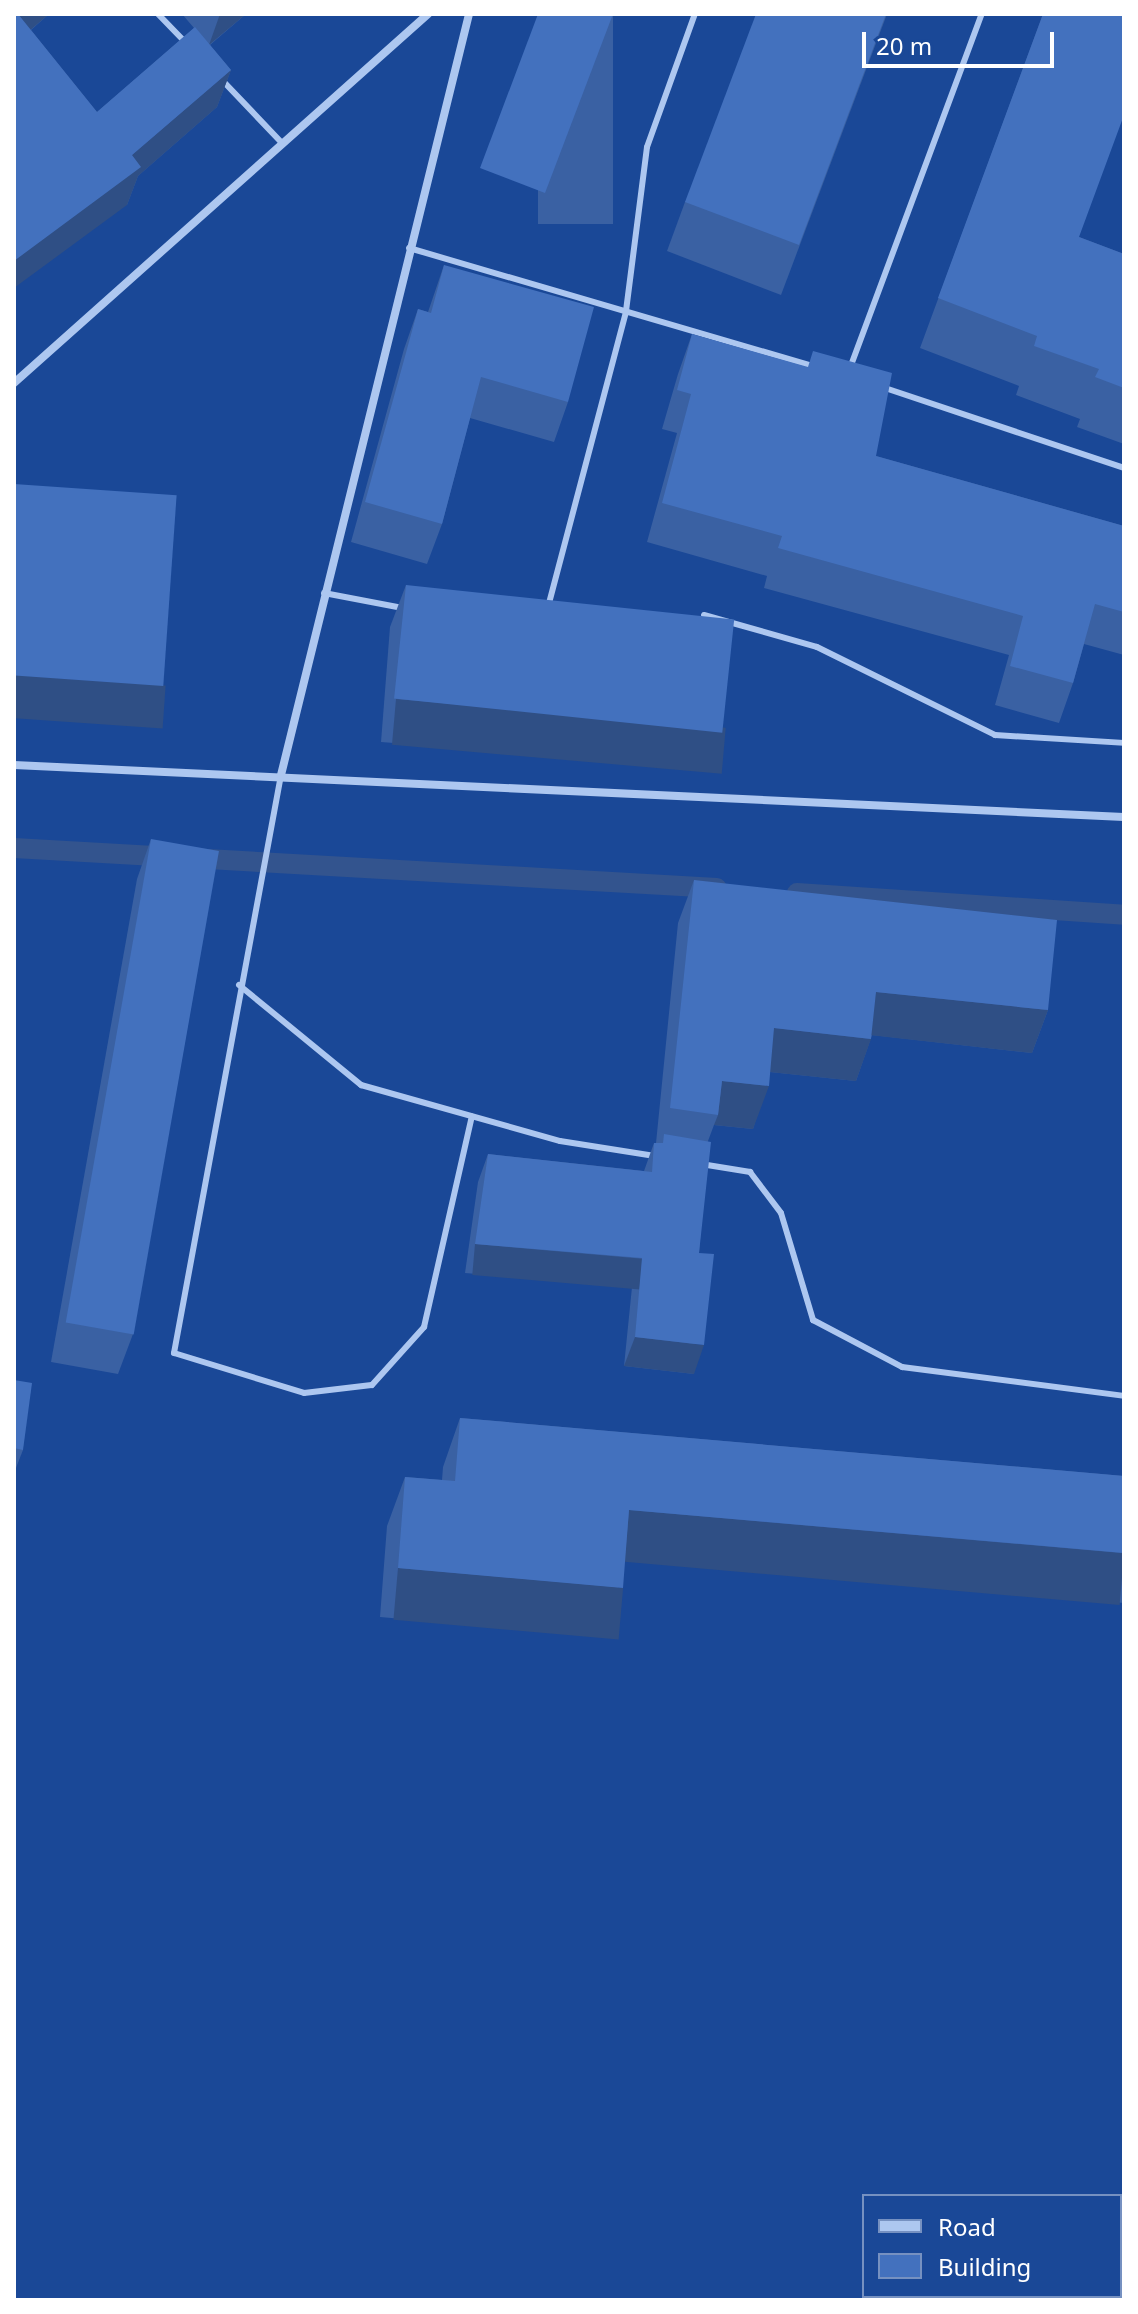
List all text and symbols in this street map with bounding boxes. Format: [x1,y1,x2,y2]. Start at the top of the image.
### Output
scale bar [866,16,1058,66]
text: 20 m [876,29,932,62]
legend [862,2194,1122,2298]
text: Road [938,2210,996,2243]
text: Building [938,2250,1031,2283]

